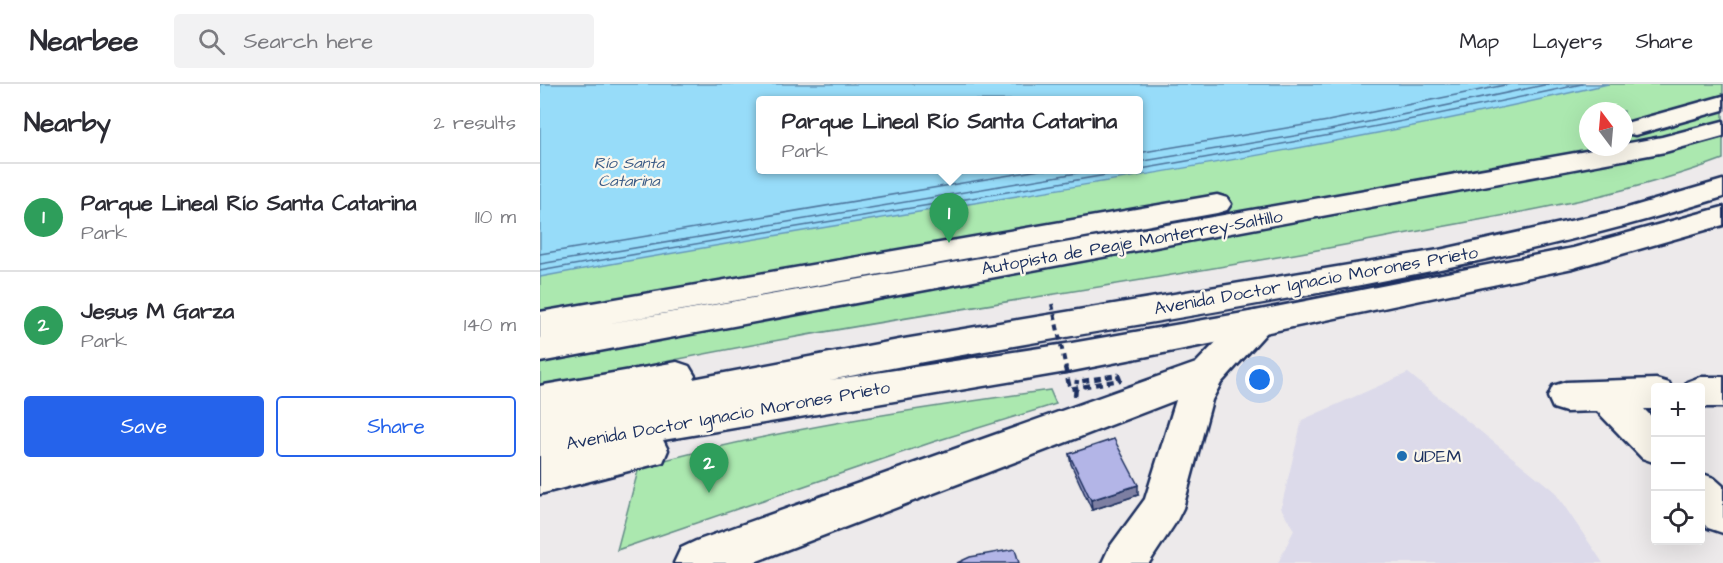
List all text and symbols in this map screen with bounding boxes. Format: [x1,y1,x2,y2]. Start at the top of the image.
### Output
search box [174,14,594,68]
text: Nearbee [30,22,138,61]
icon: search [195,25,228,58]
text: Search here [243,26,373,57]
text: Map [1459,27,1499,56]
text: Layers [1532,27,1602,56]
text: Share [1635,27,1693,56]
popup [756,96,1143,174]
north arrow [1579,102,1633,156]
text: Nearby [24,105,111,141]
text: Parque Lineal Río Santa Catarina [782,106,1117,137]
text: 2 results [433,109,516,137]
text: Park [782,137,828,165]
water label: Río Santa Catarina [594,152,665,192]
text: Parque Lineal Río Santa Catarina [81,188,416,219]
pin: 1 [930,194,968,243]
text: 1 [42,203,45,231]
text: 110 m [475,203,516,231]
street label: Autopista de Peaje Monterrey-Saltillo [979,204,1285,282]
text: Park [81,219,127,247]
street label: Avenida Doctor Ignacio Morones Prieto [1152,240,1480,322]
text: Jesus M Garza [81,296,234,327]
text: 2 [38,311,49,339]
text: 140 m [464,311,516,339]
text: Park [81,327,127,355]
your location [1245,365,1274,394]
street label: Avenida Doctor Ignacio Morones Prieto [564,375,892,457]
map controls [1651,383,1705,545]
button: + [1651,383,1705,437]
button: Save [24,396,264,457]
button: Share [276,396,516,457]
button: − [1651,437,1705,491]
pin: 2 [690,444,728,493]
place label: UDEM [1414,444,1461,469]
marker: UDEM [1395,449,1409,463]
button: locate [1651,491,1705,545]

